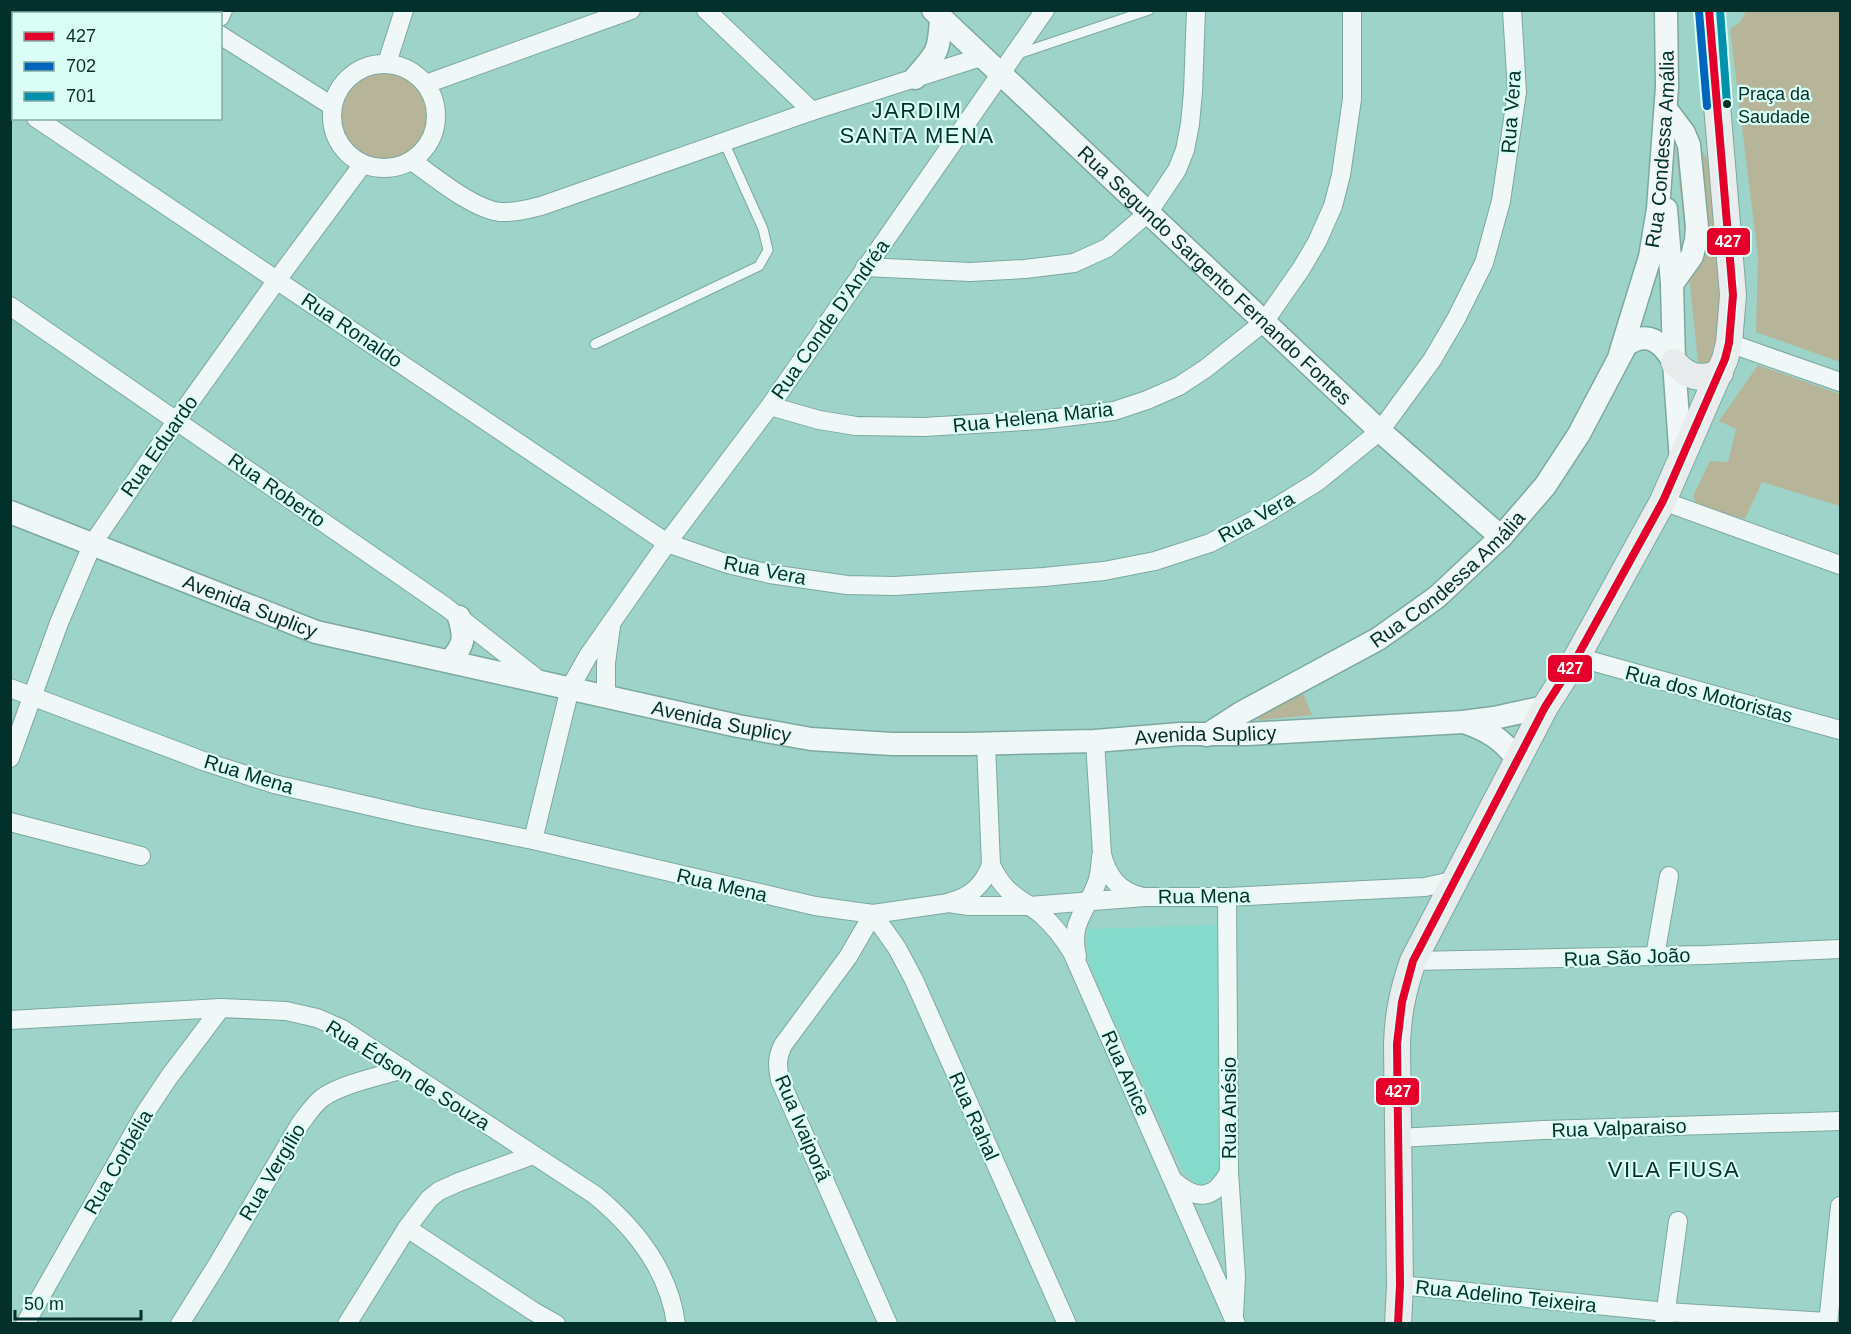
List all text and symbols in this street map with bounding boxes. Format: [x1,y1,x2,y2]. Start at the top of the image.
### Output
legend [12,12,222,120]
text: 427 [66,26,96,46]
street label: Rua Condessa Amália [1641,50,1678,249]
text: 702 [66,56,96,76]
street label: Rua Vera [1497,69,1525,154]
place label: Praça da Saudade [1738,84,1811,127]
text: 701 [66,86,96,106]
district label: JARDIM SANTA MENA [839,98,995,148]
marker: Praça da Saudade [1721,98,1733,110]
street label: Rua Segundo Sargento Fernando Fontes [1074,141,1356,409]
line badge: 427 [1706,227,1751,256]
text: 427 [1715,233,1741,250]
street label: Rua Conde D'Andréa [767,234,894,403]
street label: Rua Ronaldo [297,288,407,372]
street label: Rua Eduardo [116,391,202,501]
street label: Rua Helena Maria [952,398,1115,436]
street label: Rua Roberto [224,448,330,532]
street label: Rua Vera [1214,487,1299,547]
street label: Rua Condessa Amália [1366,506,1530,652]
street label: Rua Vera [722,551,809,589]
street label: Avenida Suplicy [180,570,320,642]
line badge: 427 [1547,654,1593,683]
text: 427 [1557,660,1583,677]
street label: Rua dos Motoristas [1623,661,1795,727]
street label: Avenida Suplicy [650,696,793,746]
street label: Avenida Suplicy [1134,721,1277,749]
street label: Rua Mena [202,750,297,798]
street label: Rua Mena [675,864,770,906]
street label: Rua Mena [1158,884,1251,908]
street label: Rua São João [1563,944,1691,970]
street label: Rua Édson de Souza [322,1016,495,1135]
street label: Rua Anice [1097,1027,1155,1119]
street label: Rua Anésio [1218,1057,1240,1159]
street label: Rua Rahal [945,1068,1003,1164]
street label: Rua Ivaiporã [771,1072,836,1185]
line badge: 427 [1375,1077,1420,1106]
text: 427 [1385,1083,1411,1100]
street label: Rua Corbélia [79,1105,157,1218]
street label: Rua Valparaiso [1551,1115,1687,1141]
street label: Rua Vergílio [235,1120,309,1224]
district label: VILA FIUSA [1608,1157,1740,1182]
street label: Rua Adelino Teixeira [1414,1276,1599,1317]
scale bar [15,1283,141,1321]
text: 50 m [24,1294,64,1314]

